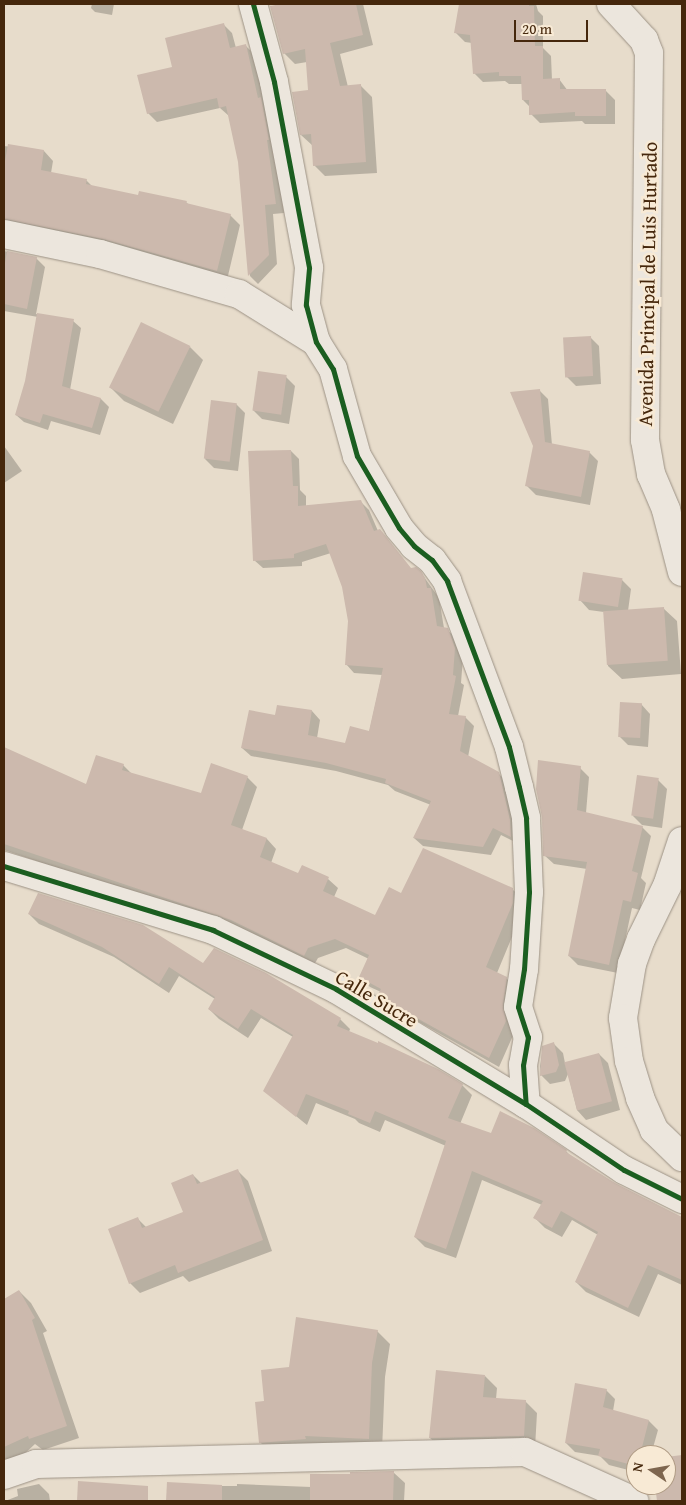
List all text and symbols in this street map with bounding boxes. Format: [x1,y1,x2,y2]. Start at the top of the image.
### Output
scale bar [516,10,590,42]
text: 20 m [522,18,552,39]
street label: Avenida Principal de Luis Hurtado [633,141,661,427]
street label: Calle Sucre [331,964,423,1032]
north arrow [626,1445,676,1495]
text: N [627,1460,648,1474]

